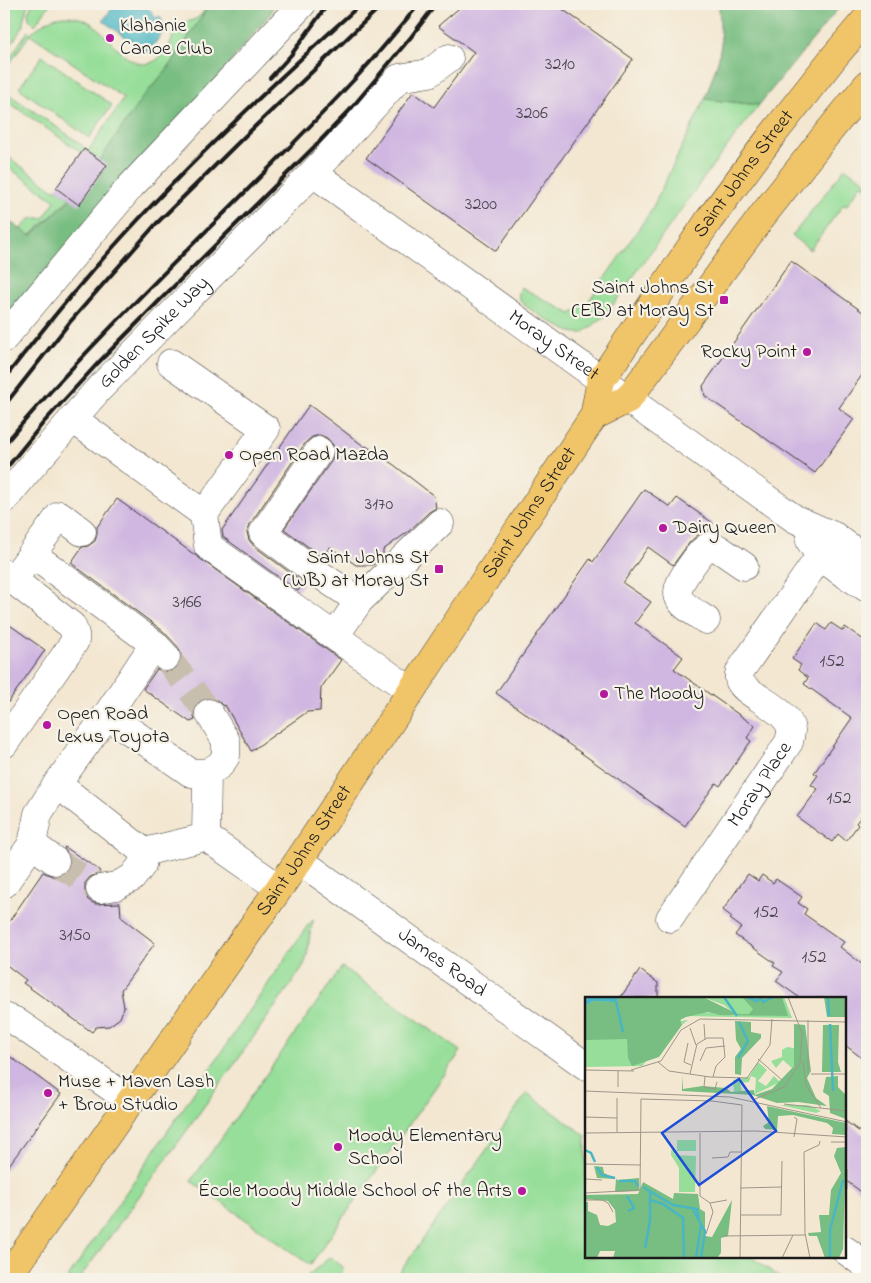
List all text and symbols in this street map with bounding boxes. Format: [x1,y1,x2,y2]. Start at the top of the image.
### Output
place label: Klahanie Canoe Club [120,12,213,64]
marker: Klahanie Canoe Club [104,32,116,44]
house number: 3210 [545,52,575,78]
house number: 3206 [516,101,548,127]
street label: Saint Johns Street [686,103,802,244]
house number: 3200 [465,192,497,218]
street label: Golden Spike Way [92,270,216,396]
place label: Saint Johns St (EB) at Moray St [571,274,714,326]
marker: Saint Johns St (EB) at Moray St [718,294,730,306]
street label: Moray Street [502,303,605,388]
place label: Rocky Point [701,338,797,367]
marker: Rocky Point [801,346,813,358]
place label: Open Road Mazda [239,441,389,470]
street label: Saint Johns Street [475,441,584,585]
marker: Open Road Mazda [223,449,235,461]
house number: 3170 [365,492,393,518]
place label: Dairy Queen [672,514,777,543]
marker: Dairy Queen [657,522,669,534]
place label: Saint Johns St (WB) at Moray St [283,544,429,596]
marker: Saint Johns St (WB) at Moray St [433,563,445,575]
house number: 3166 [173,590,202,616]
house number: 152 [820,649,845,675]
place label: The Moody [614,680,704,709]
marker: The Moody [598,688,610,700]
place label: Open Road Lexus Toyota [57,700,170,752]
marker: Open Road Lexus Toyota [41,719,53,731]
street label: Moray Place [721,736,800,833]
street label: Saint Johns Street [249,779,360,922]
house number: 152 [827,786,852,812]
house number: 152 [754,900,779,926]
street label: James Road [391,921,493,1005]
house number: 3150 [59,923,91,949]
house number: 152 [802,945,827,971]
inset map [585,997,846,1258]
place label: Muse + Maven Lash + Brow Studio [58,1068,214,1120]
marker: Muse + Maven Lash + Brow Studio [42,1087,54,1099]
place label: Moody Elementary School [348,1122,502,1174]
marker: Moody Elementary School [332,1141,344,1153]
place label: École Moody Middle School of the Arts [198,1177,512,1206]
marker: École Moody Middle School of the Arts [516,1185,528,1197]

